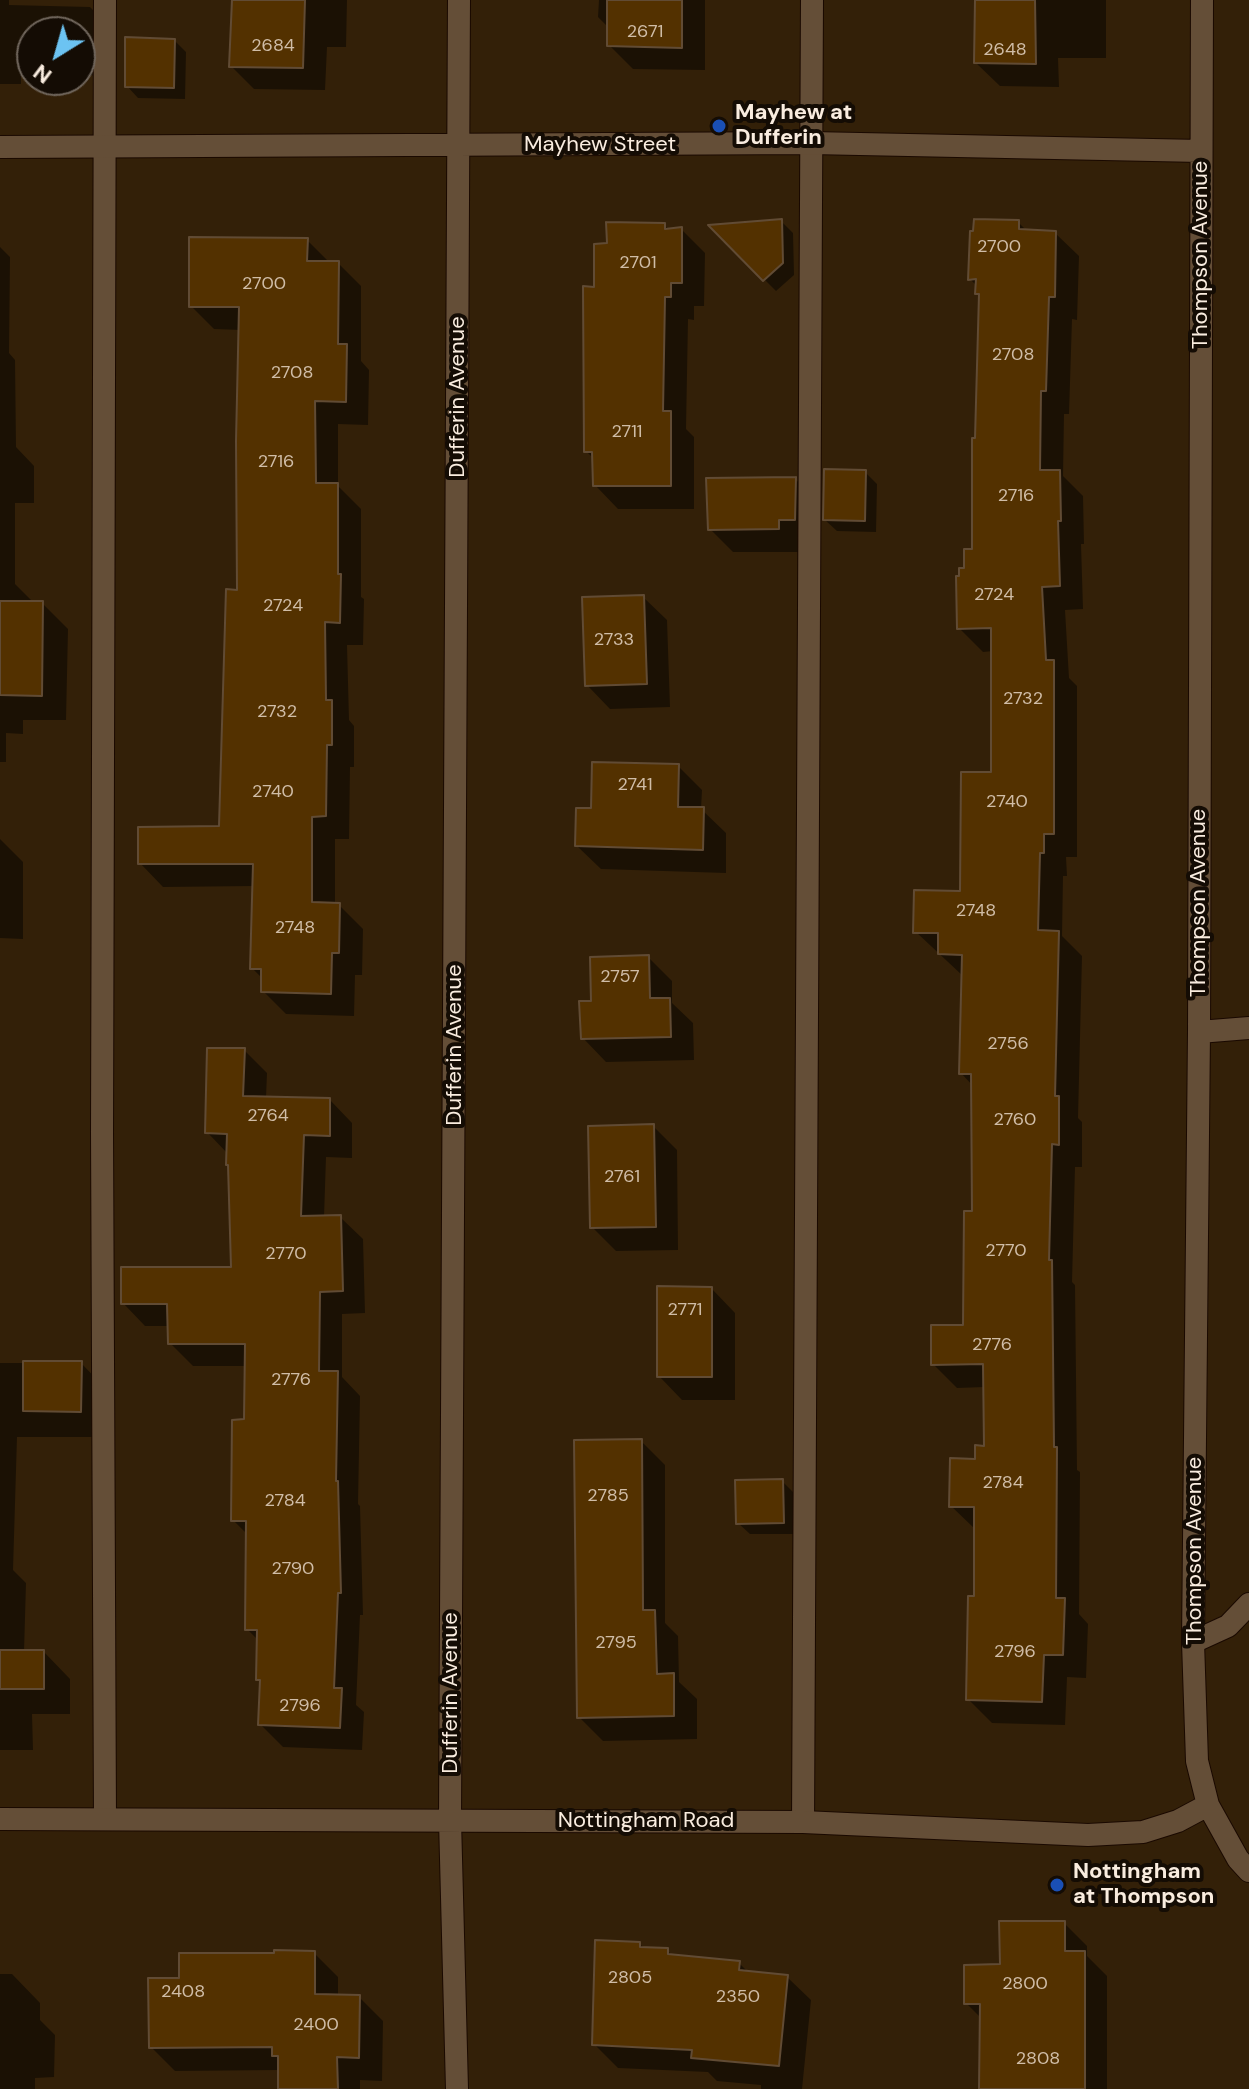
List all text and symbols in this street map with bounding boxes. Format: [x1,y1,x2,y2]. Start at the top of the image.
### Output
north arrow [16,16,96,96]
house number: 2671 [627,21,663,43]
house number: 2684 [251,35,295,57]
house number: 2648 [983,39,1027,61]
text: N [27,58,58,90]
place label: Mayhew at Dufferin [735,100,852,152]
marker: Mayhew at Dufferin [710,117,728,135]
street label: Mayhew Street [524,132,676,158]
street label: Thompson Avenue [1188,161,1214,349]
house number: 2700 [977,236,1021,258]
house number: 2701 [619,252,657,274]
house number: 2700 [242,273,286,295]
street label: Dufferin Avenue [445,316,471,478]
house number: 2708 [992,344,1034,366]
house number: 2708 [271,362,313,384]
house number: 2711 [612,421,642,443]
house number: 2716 [258,451,294,473]
house number: 2716 [998,485,1034,507]
house number: 2724 [974,584,1014,606]
house number: 2724 [263,595,303,617]
house number: 2733 [594,629,634,651]
house number: 2732 [1003,688,1043,710]
house number: 2732 [257,701,297,723]
house number: 2741 [617,774,653,796]
house number: 2740 [252,781,294,803]
house number: 2740 [986,791,1028,813]
street label: Thompson Avenue [1186,809,1212,997]
house number: 2748 [956,900,996,922]
house number: 2748 [275,917,315,939]
street label: Dufferin Avenue [442,964,468,1126]
house number: 2757 [600,966,640,988]
house number: 2756 [987,1033,1029,1055]
house number: 2764 [247,1105,289,1127]
house number: 2760 [994,1109,1036,1131]
house number: 2761 [604,1166,640,1188]
house number: 2770 [985,1240,1027,1262]
house number: 2770 [265,1243,307,1265]
house number: 2771 [668,1299,702,1321]
house number: 2776 [972,1334,1012,1356]
house number: 2776 [271,1369,311,1391]
street label: Thompson Avenue [1182,1457,1208,1645]
house number: 2784 [982,1472,1024,1494]
house number: 2785 [587,1485,629,1507]
house number: 2784 [264,1490,306,1512]
house number: 2790 [272,1558,314,1580]
street label: Dufferin Avenue [438,1612,464,1774]
house number: 2795 [595,1632,637,1654]
house number: 2796 [994,1641,1036,1663]
house number: 2796 [279,1695,321,1717]
street label: Nottingham Road [558,1808,734,1834]
place label: Nottingham at Thompson [1073,1859,1214,1910]
marker: Nottingham at Thompson [1048,1876,1066,1894]
house number: 2805 [608,1967,652,1989]
house number: 2800 [1002,1973,1048,1995]
house number: 2408 [161,1981,205,2003]
house number: 2350 [716,1986,760,2008]
house number: 2400 [293,2014,339,2036]
house number: 2808 [1016,2048,1060,2070]

